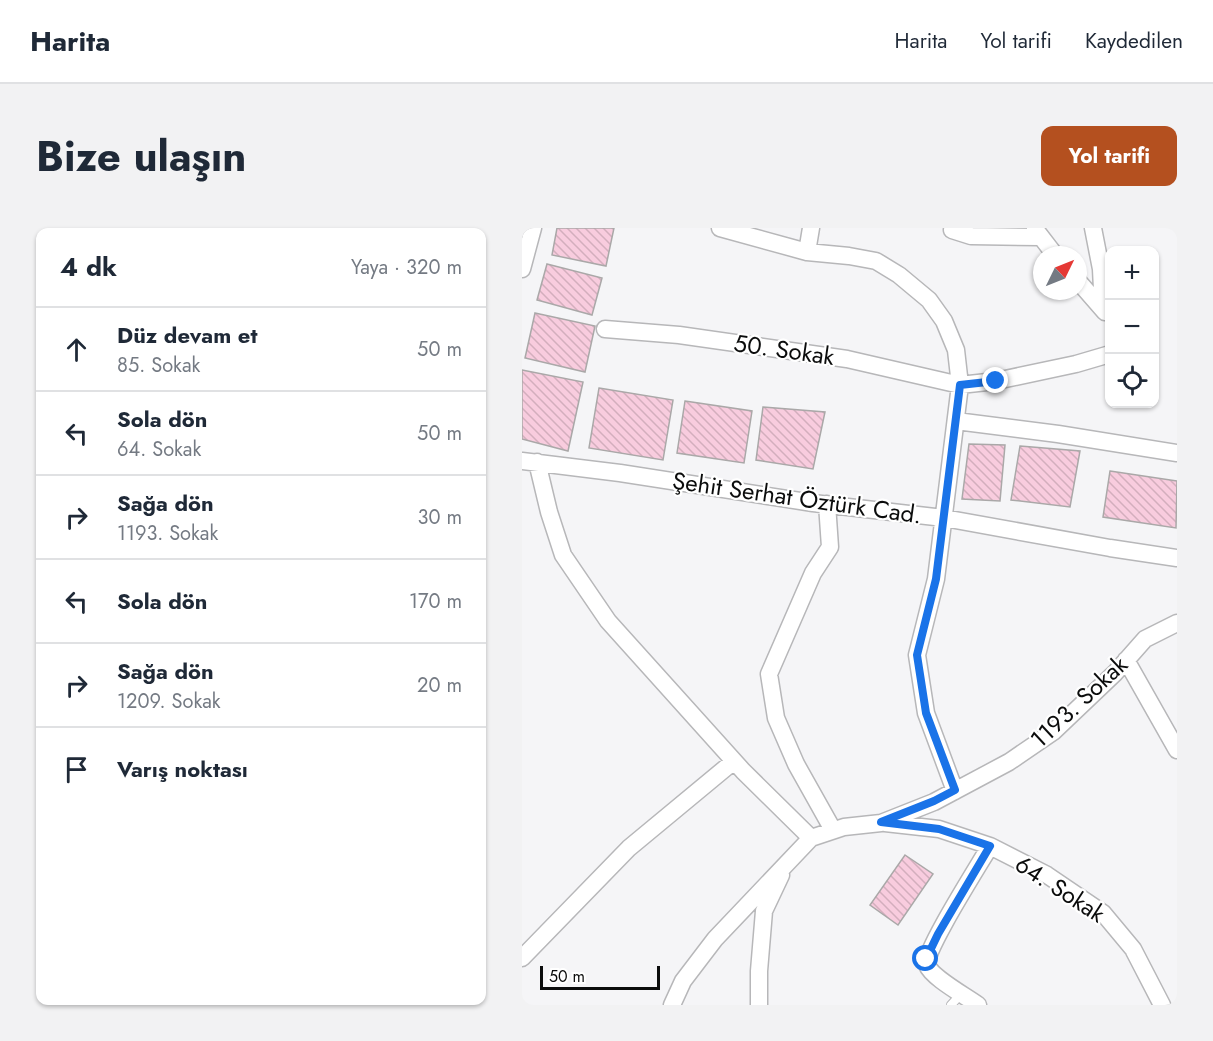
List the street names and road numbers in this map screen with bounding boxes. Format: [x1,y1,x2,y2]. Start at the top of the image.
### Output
street label: 50. Sokak [731,325,837,374]
street label: Şehit Serhat Öztürk Cad. [670,463,924,532]
street label: 1193. Sokak [1022,647,1135,756]
street label: 64. Sokak [1008,846,1113,931]

